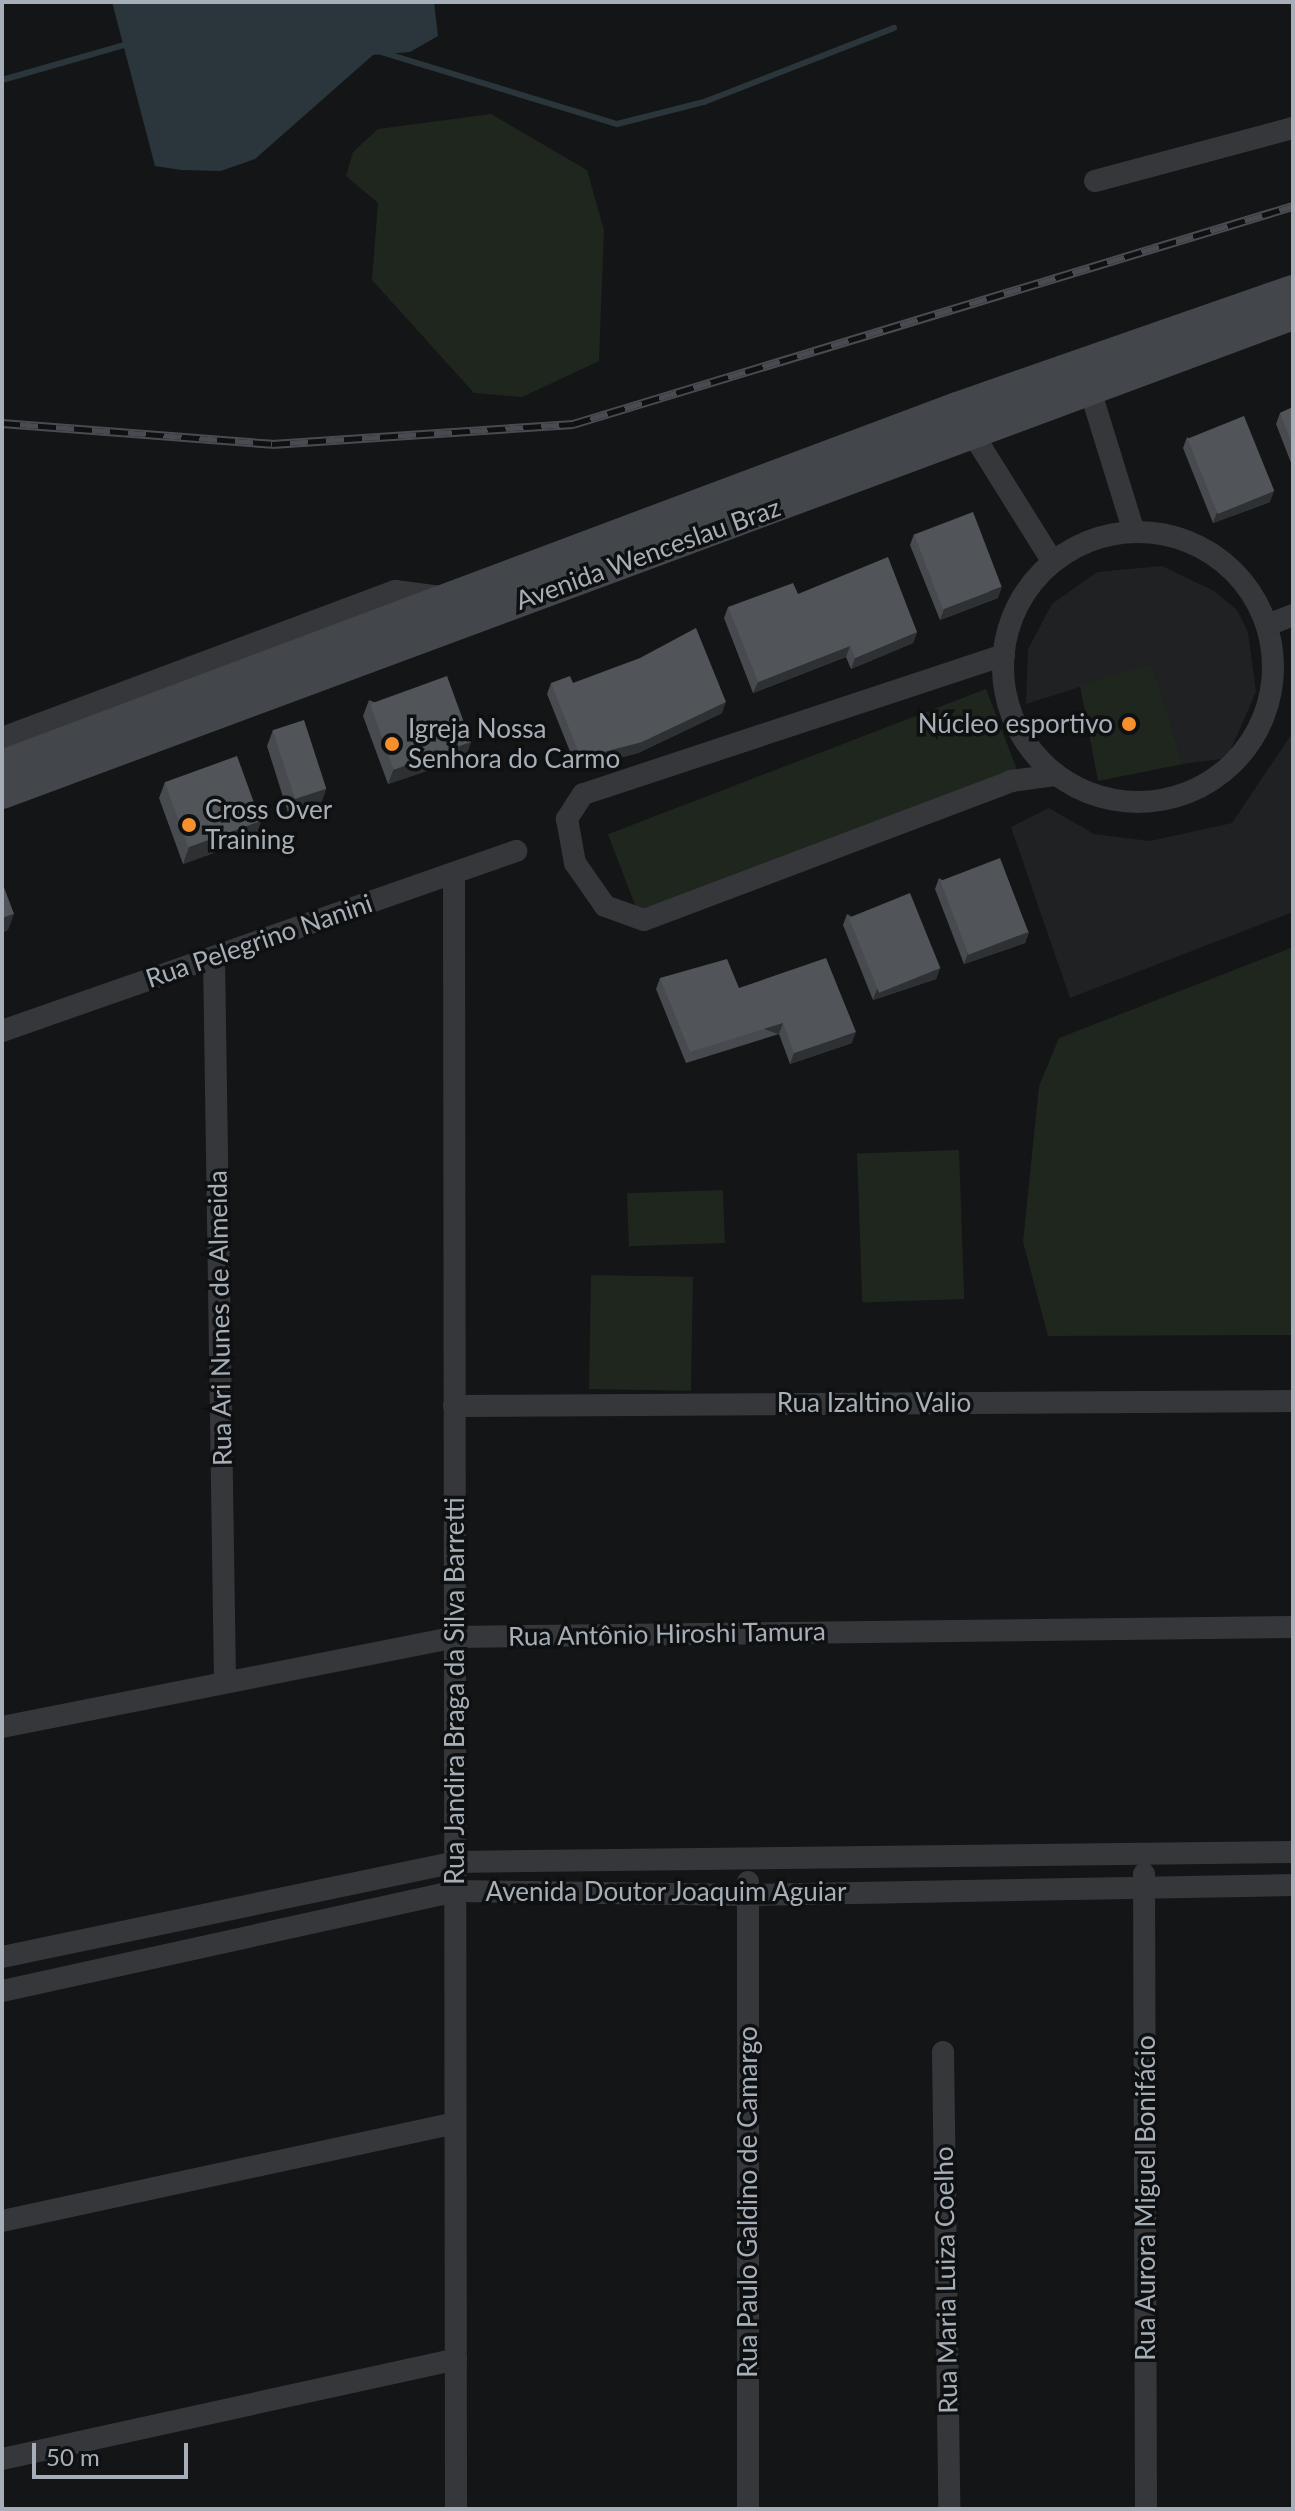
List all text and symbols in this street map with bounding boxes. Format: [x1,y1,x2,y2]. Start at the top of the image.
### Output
street label: Avenida Wenceslau Braz [511,492,785,616]
place label: Núcleo esportivo [918,708,1113,740]
place label: Igreja Nossa Senhora do Carmo [408,713,620,774]
marker: Núcleo esportivo [1120,715,1138,733]
marker: Igreja Nossa Senhora do Carmo [383,735,401,753]
place label: Cross Over Training [205,794,332,856]
marker: Cross Over Training [180,816,198,834]
street label: Rua Pelegrino Nanini [142,888,376,994]
street label: Rua Ari Nunes de Almeida [202,1169,238,1467]
street label: Rua Izaltino Valio [776,1387,972,1419]
street label: Rua Jandira Braga da Silva Barretti [439,1497,471,1885]
street label: Rua Antônio Hiroshi Tamura [507,1616,827,1652]
street label: Avenida Doutor Joaquim Aguiar [485,1876,847,1908]
street label: Rua Paulo Galdino de Camargo [732,2026,764,2378]
street label: Rua Aurora Miguel Bonifácio [1130,2035,1162,2361]
street label: Rua Maria Luiza Coelho [928,2146,964,2414]
scale bar [36,2427,192,2477]
text: 50 m [46,2442,100,2471]

